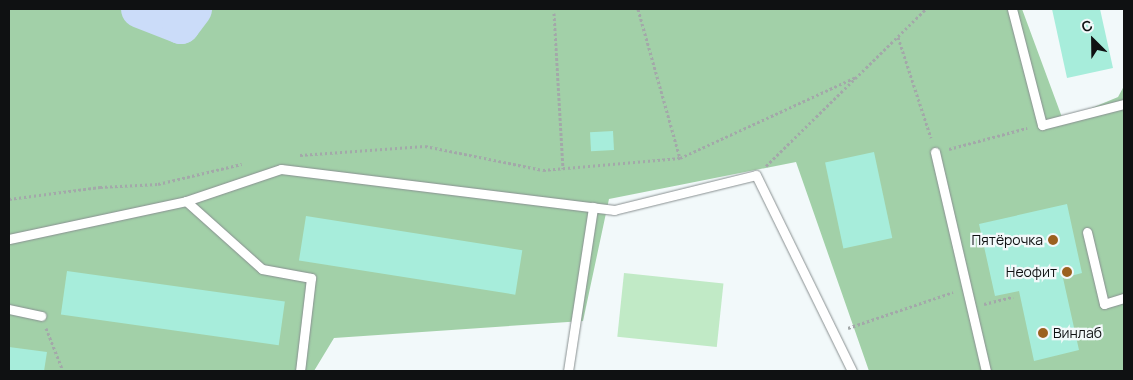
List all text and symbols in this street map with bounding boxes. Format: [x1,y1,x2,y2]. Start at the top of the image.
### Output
north arrow [1068,15,1118,65]
text: С [1078,15,1095,36]
place label: Пятёрочка [971,232,1043,248]
marker: Пятёрочка [1047,234,1059,246]
place label: Неофит [1006,264,1057,280]
marker: Неофит [1061,266,1073,278]
place label: Винлаб [1053,325,1102,341]
marker: Винлаб [1037,327,1049,339]

